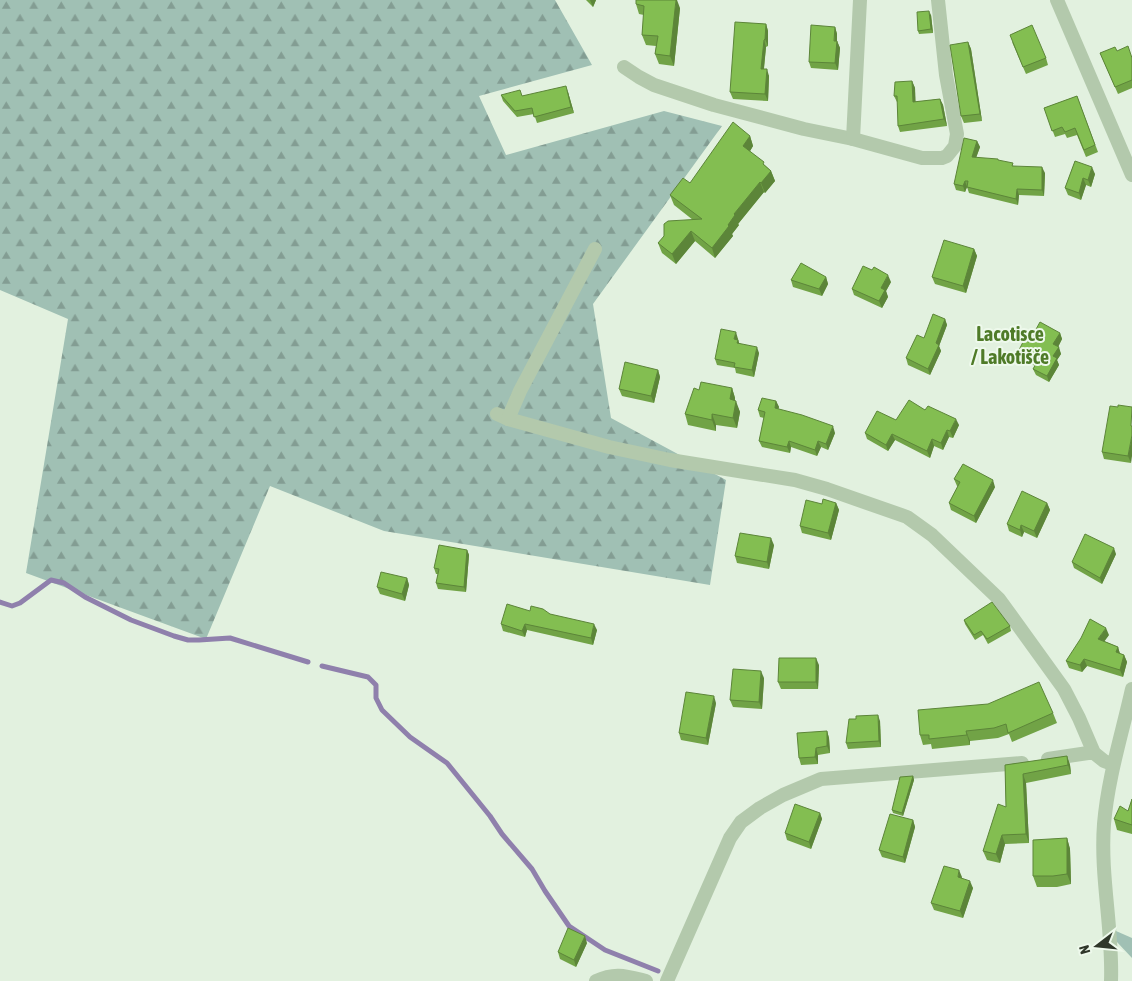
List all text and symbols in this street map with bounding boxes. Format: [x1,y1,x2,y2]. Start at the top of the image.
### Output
district label: Lacotisce / Lakotišče [971,322,1049,368]
north arrow [1072,921,1122,971]
text: N [1076,943,1093,956]

